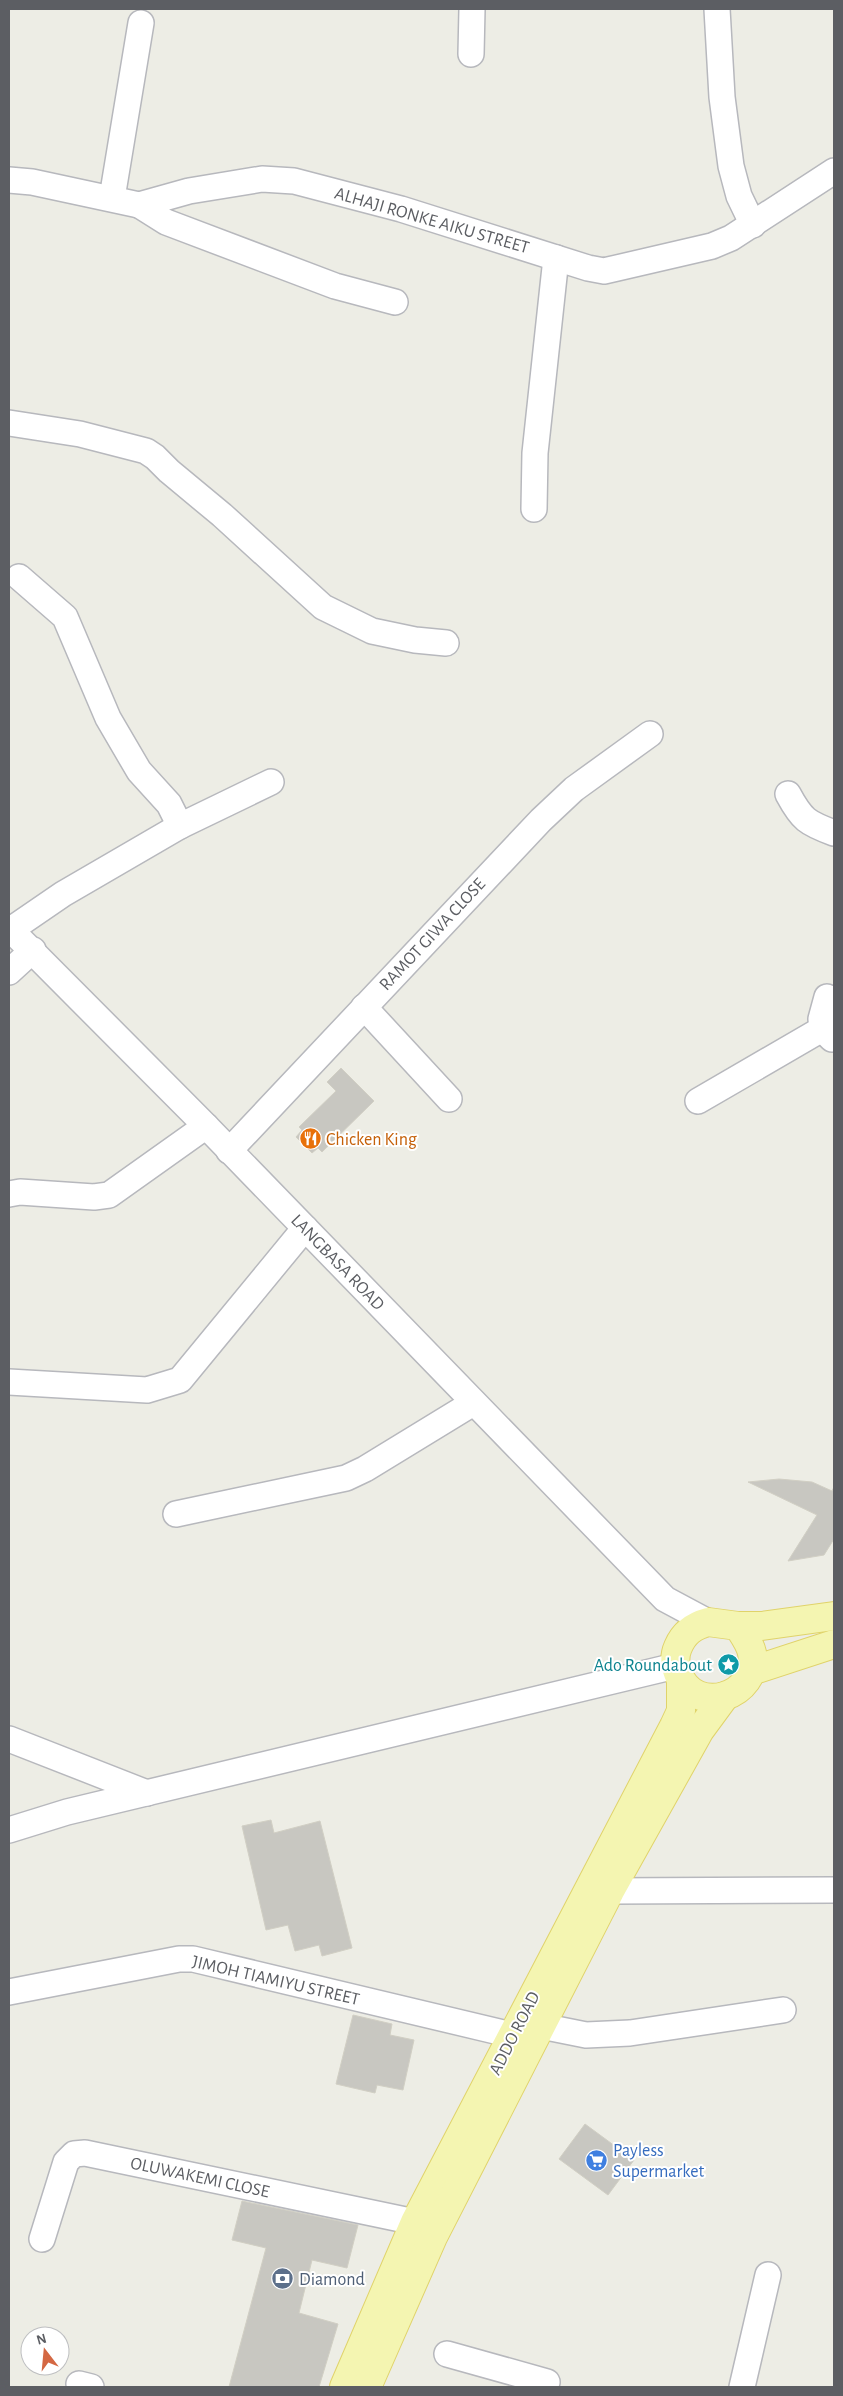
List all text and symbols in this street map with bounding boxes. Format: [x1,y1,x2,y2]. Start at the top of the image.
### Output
street label: ALHAJI RONKE AIKU STREET [332,185,531,257]
street label: RAMOT GIWA CLOSE [376,875,489,994]
restaurant icon: Chicken King [298,1127,322,1151]
place label: Chicken King [326,1131,417,1149]
street label: LANGBASA ROAD [287,1211,387,1314]
place icon: Ado Roundabout [716,1653,740,1677]
place label: Ado Roundabout [594,1657,712,1675]
street label: JIMOH TIAMIYU STREET [190,1953,361,2009]
street label: ADDO ROAD [486,1989,544,2078]
place label: Payless Supermarket [613,2142,705,2181]
supermarket icon: Payless Supermarket [585,2148,609,2172]
street label: OLUWAKEMI CLOSE [129,2154,271,2202]
bank icon: Diamond [271,2267,295,2291]
place label: Diamond [299,2271,365,2289]
north arrow [20,2326,70,2376]
text: N [35,2331,48,2348]

